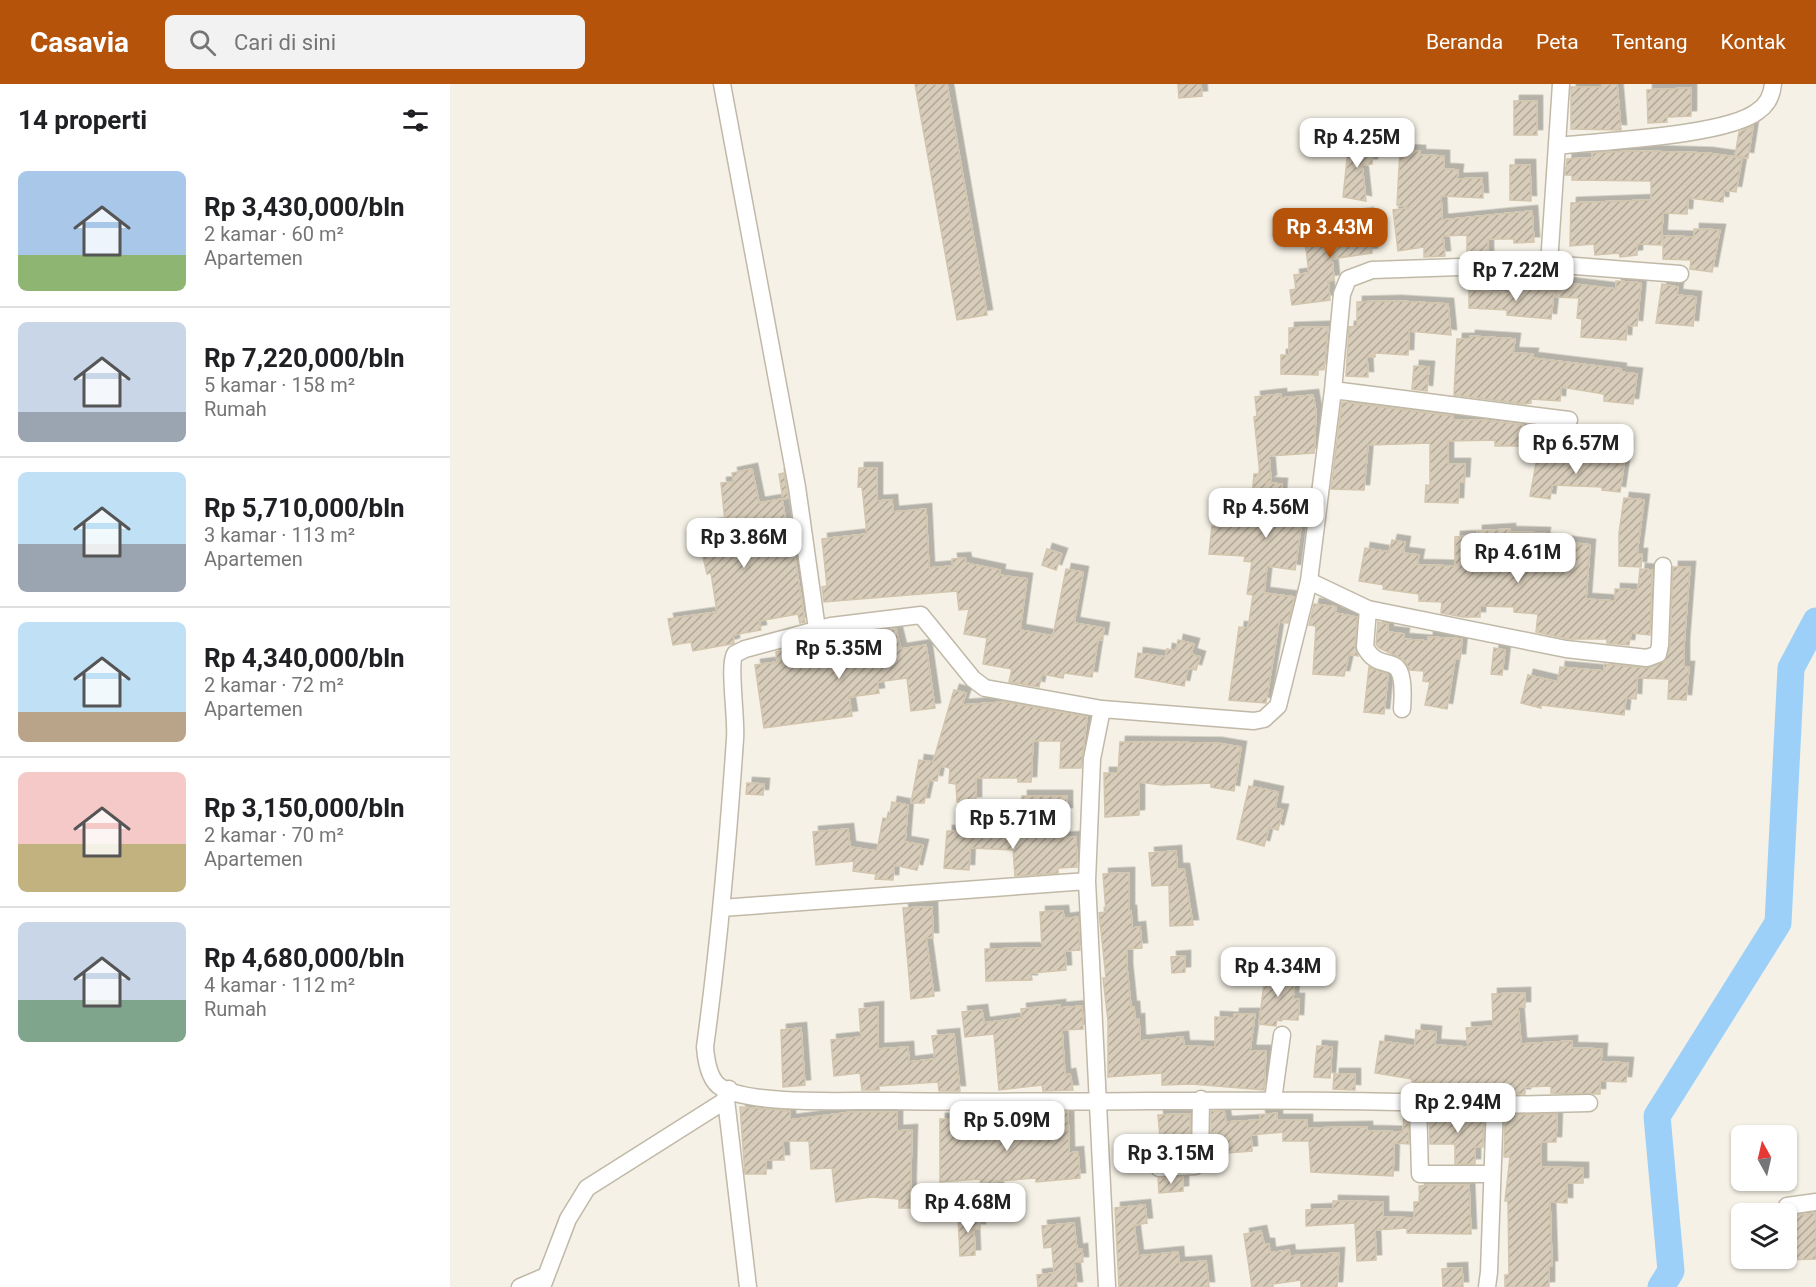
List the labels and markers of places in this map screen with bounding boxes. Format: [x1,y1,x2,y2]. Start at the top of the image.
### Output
pin: Rp 4.25M [1295,118,1419,169]
pin: Rp 3.43M [1268,208,1392,259]
pin: Rp 7.22M [1454,251,1578,302]
pin: Rp 6.57M [1514,424,1638,475]
pin: Rp 4.56M [1204,488,1328,539]
pin: Rp 3.86M [682,518,806,569]
pin: Rp 4.61M [1456,533,1580,584]
pin: Rp 5.35M [777,629,901,680]
pin: Rp 5.71M [951,799,1075,850]
pin: Rp 4.34M [1216,947,1340,998]
pin: Rp 2.94M [1396,1083,1520,1134]
pin: Rp 5.09M [945,1101,1069,1152]
pin: Rp 3.15M [1109,1134,1233,1185]
pin: Rp 4.68M [906,1183,1030,1234]

